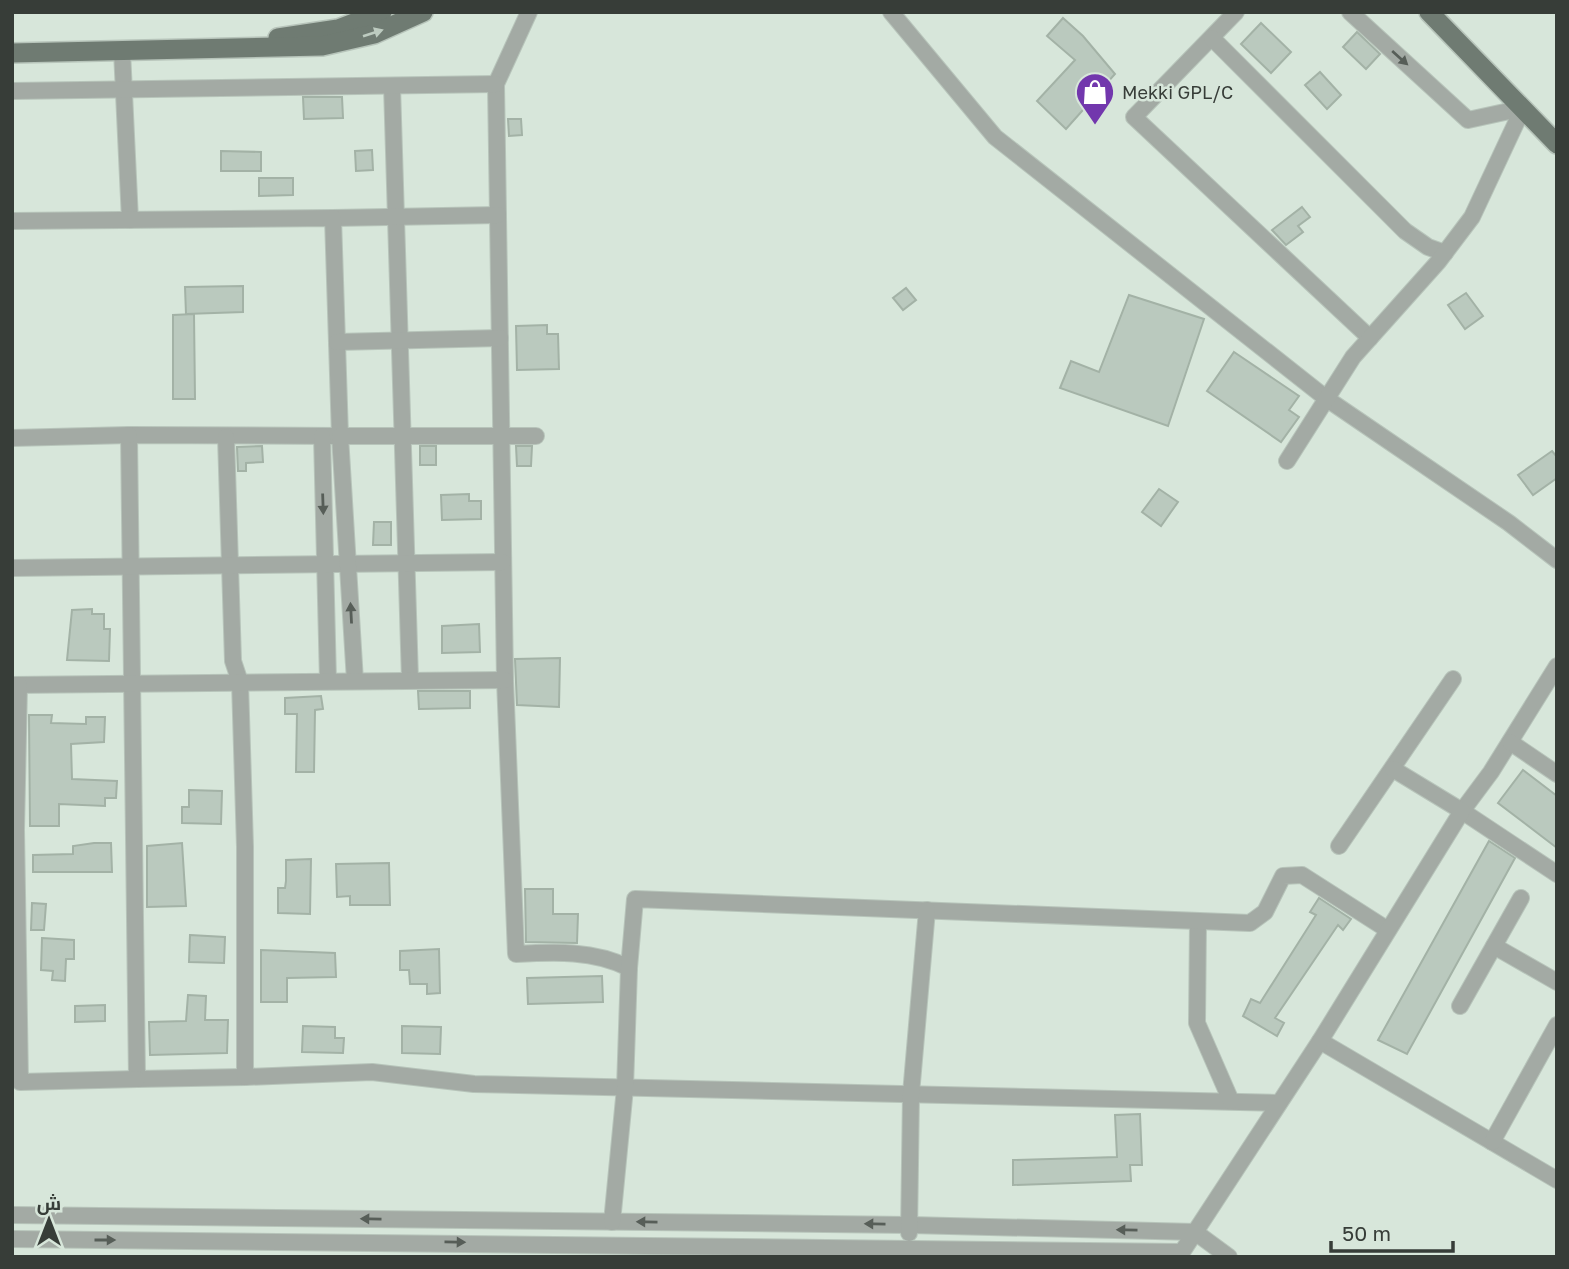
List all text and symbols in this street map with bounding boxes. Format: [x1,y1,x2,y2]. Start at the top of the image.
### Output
one-way arrow [362,27,383,38]
one-way arrow [1391,50,1409,66]
shop icon: Mekki GPL/C [1074,71,1116,126]
place label: Mekki GPL/C [1122,81,1233,103]
one-way arrow [318,493,329,515]
one-way arrow [345,602,356,624]
north arrow [14,1185,84,1255]
text: ش [37,1191,61,1215]
scale bar [1331,1210,1454,1254]
one-way arrow [360,1213,382,1225]
one-way arrow [636,1216,658,1228]
one-way arrow [864,1219,886,1230]
text: 50 m [1342,1220,1391,1246]
one-way arrow [1116,1224,1138,1236]
one-way arrow [94,1234,116,1246]
one-way arrow [444,1236,466,1248]

